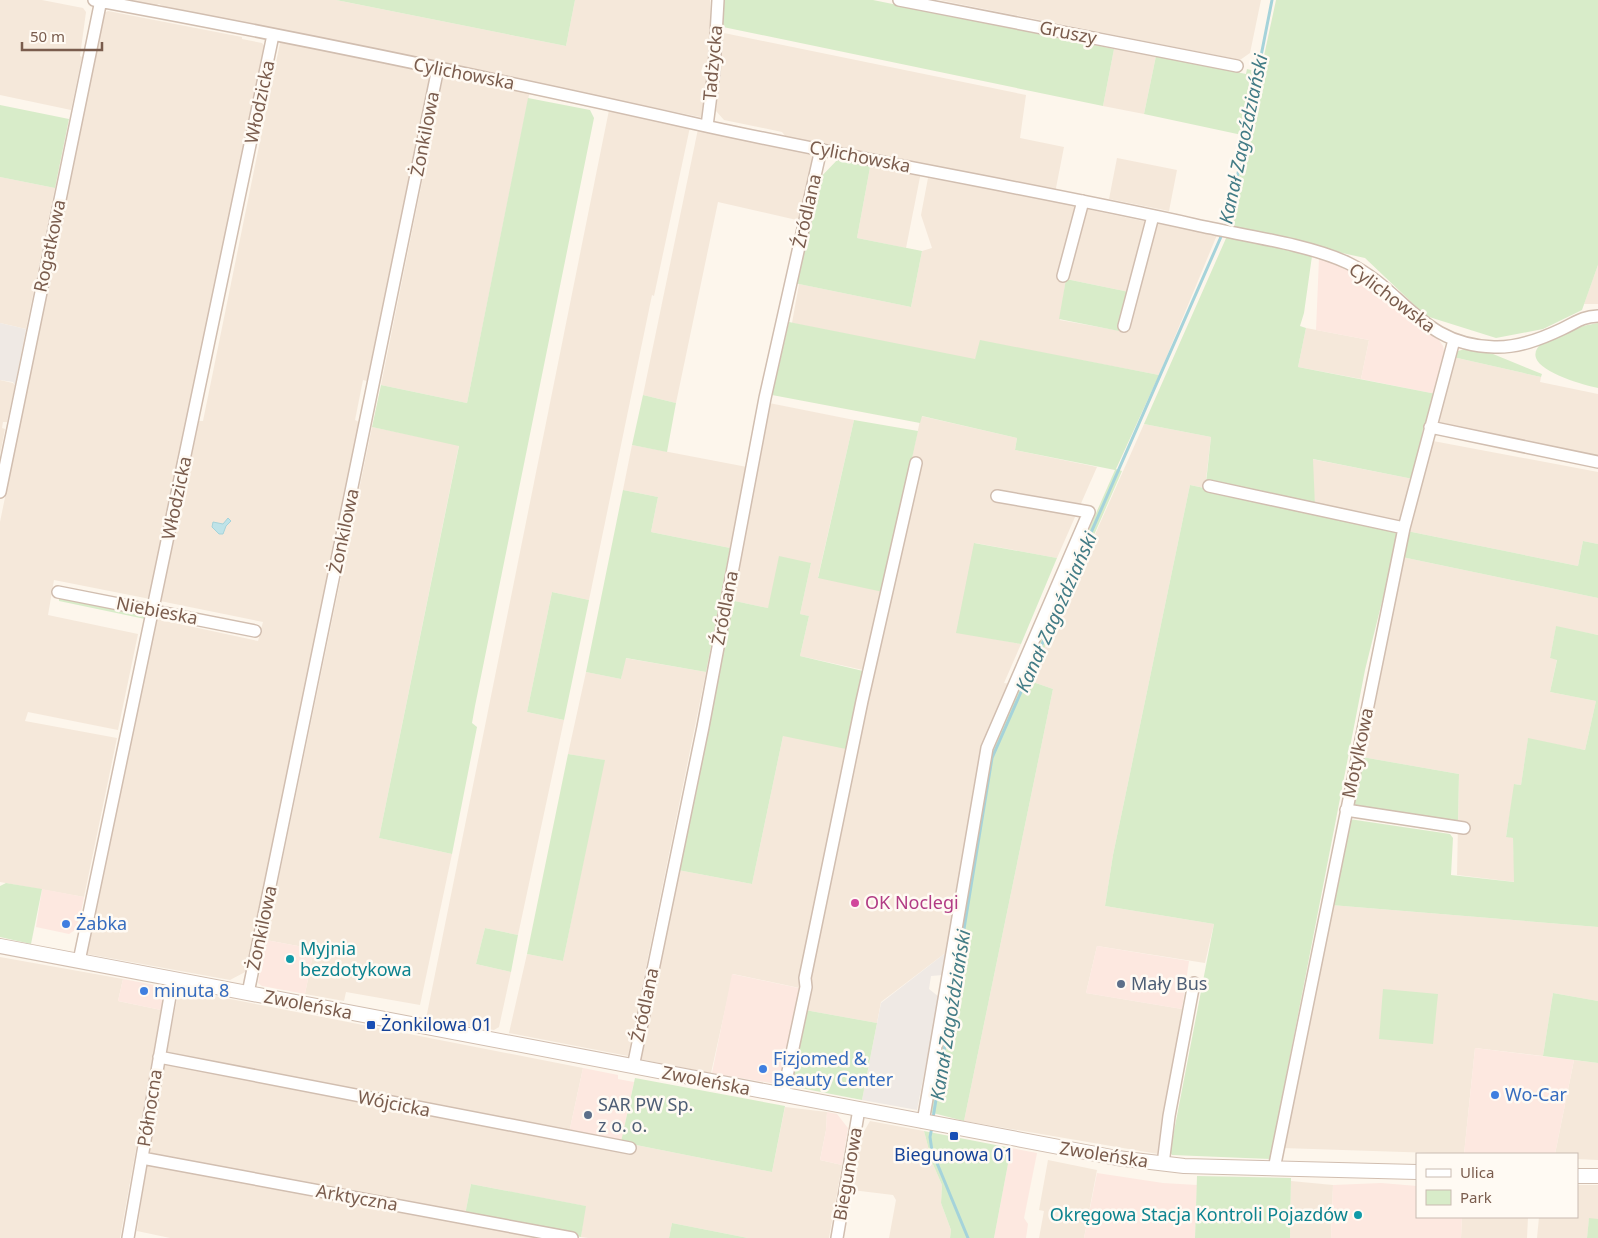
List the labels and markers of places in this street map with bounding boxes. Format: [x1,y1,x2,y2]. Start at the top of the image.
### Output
place label: OK Noclegi [865,890,959,914]
marker: OK Noclegi [849,897,861,909]
place label: Żabka [76,911,127,935]
marker: Żabka [60,918,72,930]
place label: Myjnia bezdotykowa [300,936,412,981]
marker: Myjnia bezdotykowa [284,953,296,965]
place label: Mały Bus [1131,971,1207,995]
place label: minuta 8 [154,978,229,1002]
marker: Mały Bus [1115,978,1127,990]
marker: minuta 8 [138,985,150,997]
place label: Żonkilowa 01 [381,1012,492,1036]
marker: Żonkilowa 01 [365,1019,377,1031]
place label: Fizjomed & Beauty Center [773,1046,894,1091]
marker: Fizjomed & Beauty Center [757,1063,769,1075]
place label: Wo-Car [1505,1082,1568,1106]
marker: Wo-Car [1489,1089,1501,1101]
place label: SAR PW Sp. z o. o. [598,1092,693,1137]
marker: SAR PW Sp. z o. o. [582,1109,594,1121]
marker: Biegunowa 01 [948,1130,960,1142]
place label: Biegunowa 01 [894,1142,1014,1166]
place label: Okręgowa Stacja Kontroli Pojazdów [1050,1202,1348,1226]
marker: Okręgowa Stacja Kontroli Pojazdów [1352,1209,1364,1221]

